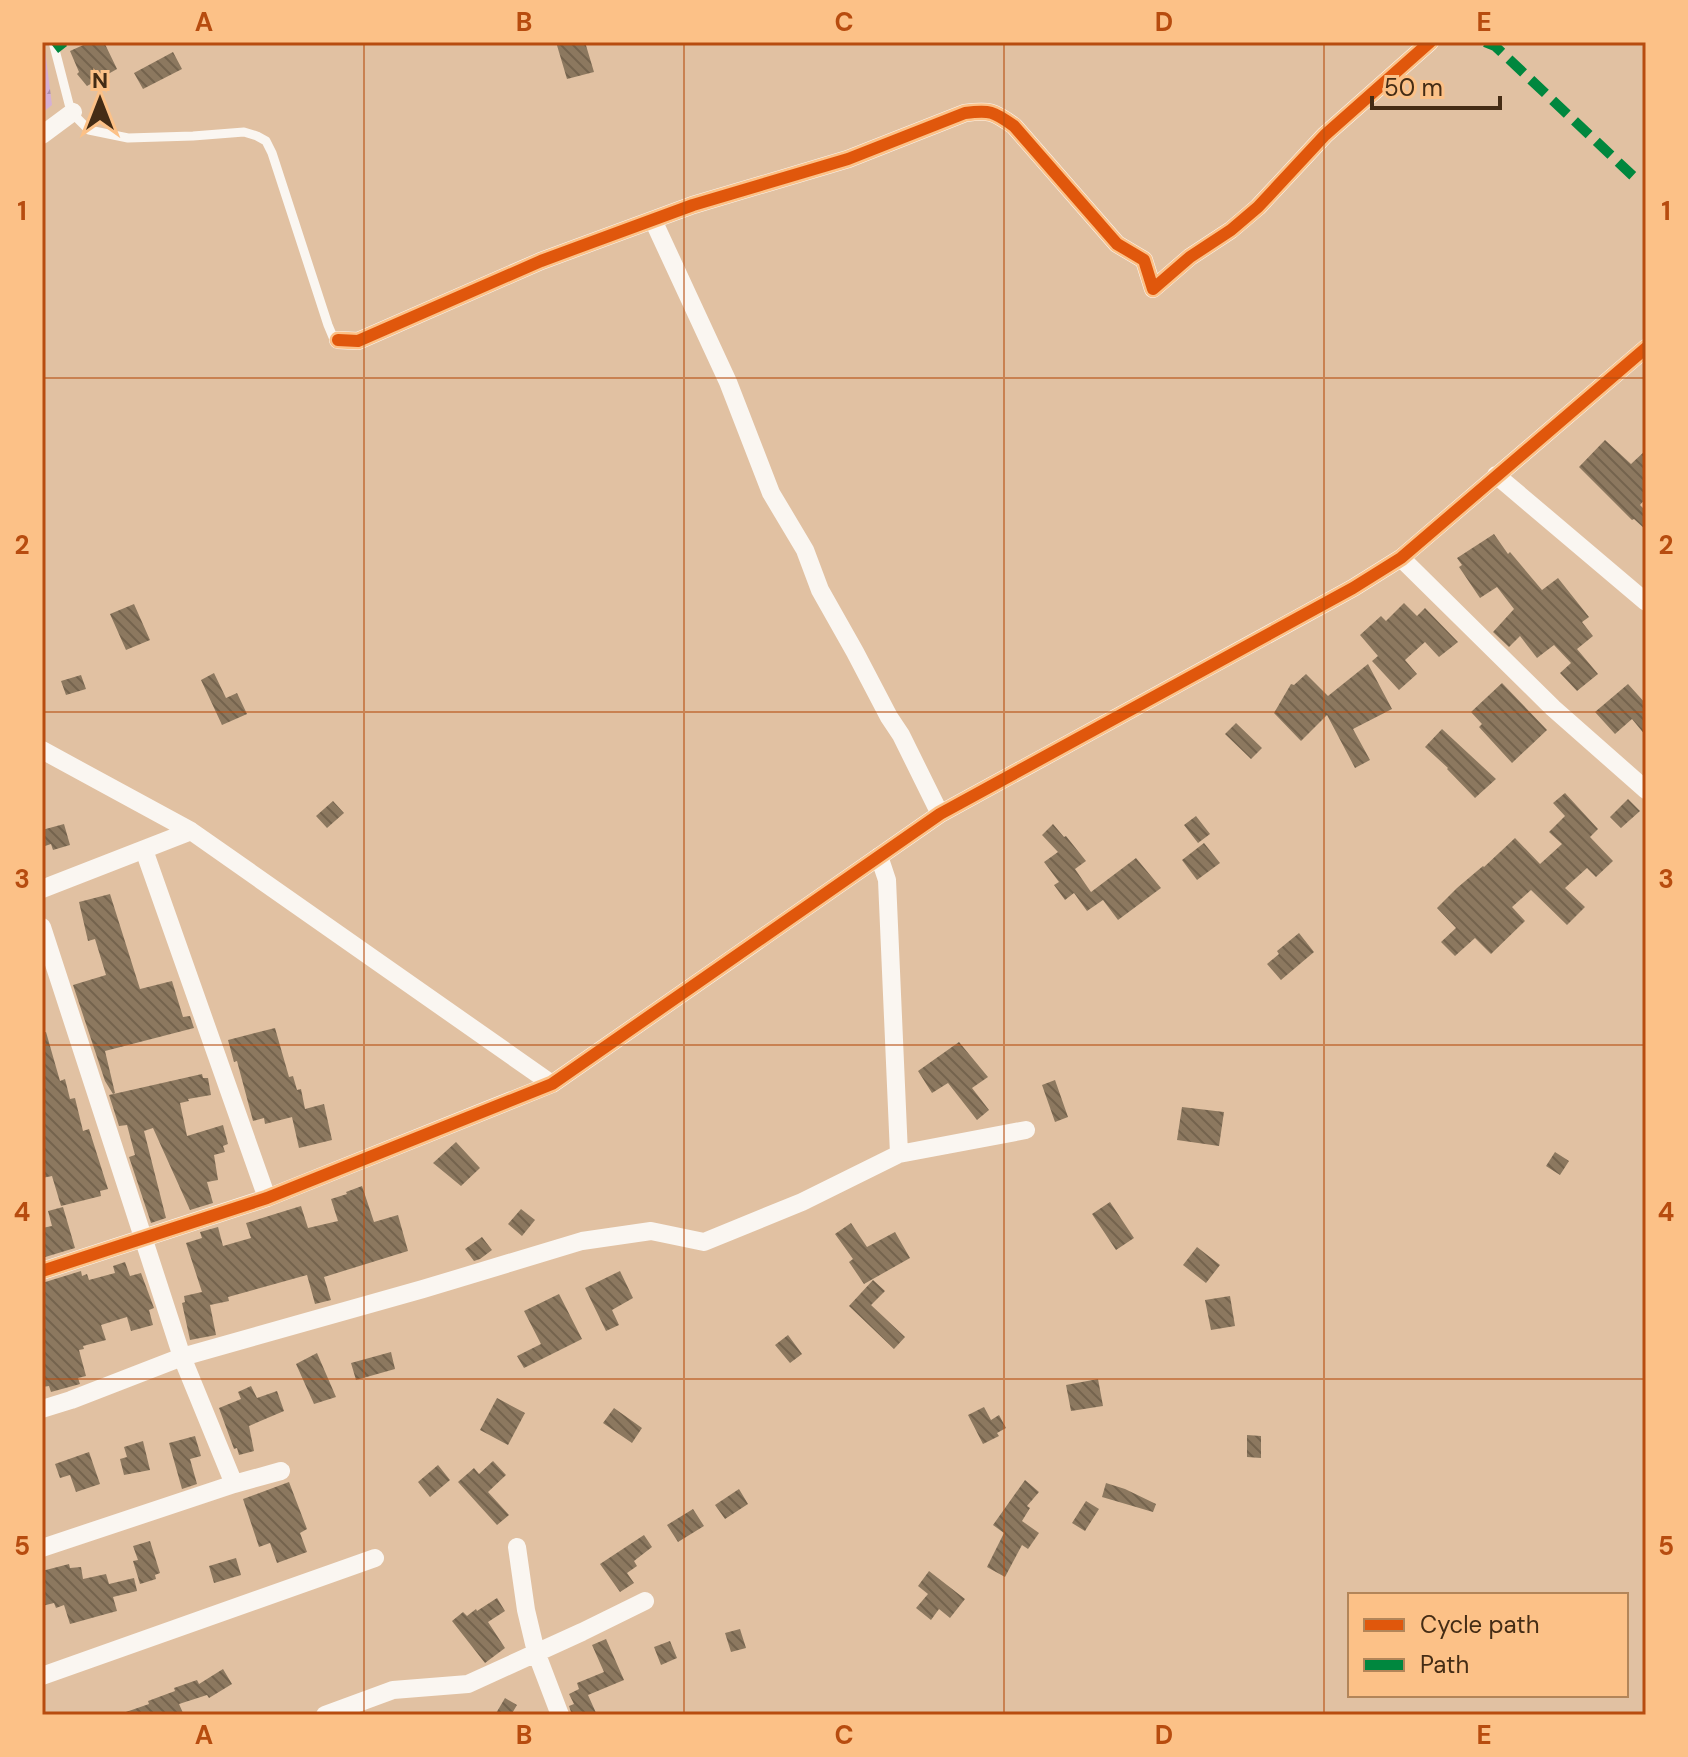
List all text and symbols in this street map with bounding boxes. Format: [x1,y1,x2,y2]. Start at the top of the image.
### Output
text: A [195,5,213,39]
text: B [516,5,532,39]
text: C [834,5,854,39]
text: D [1155,5,1173,39]
text: E [1476,5,1492,39]
north arrow [60,60,140,140]
scale bar [1372,60,1500,110]
text: N [92,66,108,95]
text: 50 m [1384,72,1443,103]
text: 1 [17,194,27,228]
text: 1 [1661,194,1671,228]
text: 2 [14,528,30,562]
text: 2 [1658,528,1674,562]
text: 3 [14,862,30,896]
text: 3 [1658,862,1674,896]
text: 4 [14,1195,30,1229]
text: 4 [1658,1195,1674,1229]
text: 5 [14,1529,30,1563]
text: 5 [1658,1529,1674,1563]
legend [1348,1593,1628,1697]
text: Cycle path [1420,1609,1539,1640]
text: Path [1420,1649,1469,1680]
text: A [195,1718,213,1752]
text: B [516,1718,532,1752]
text: C [834,1718,854,1752]
text: D [1155,1718,1173,1752]
text: E [1476,1718,1492,1752]

